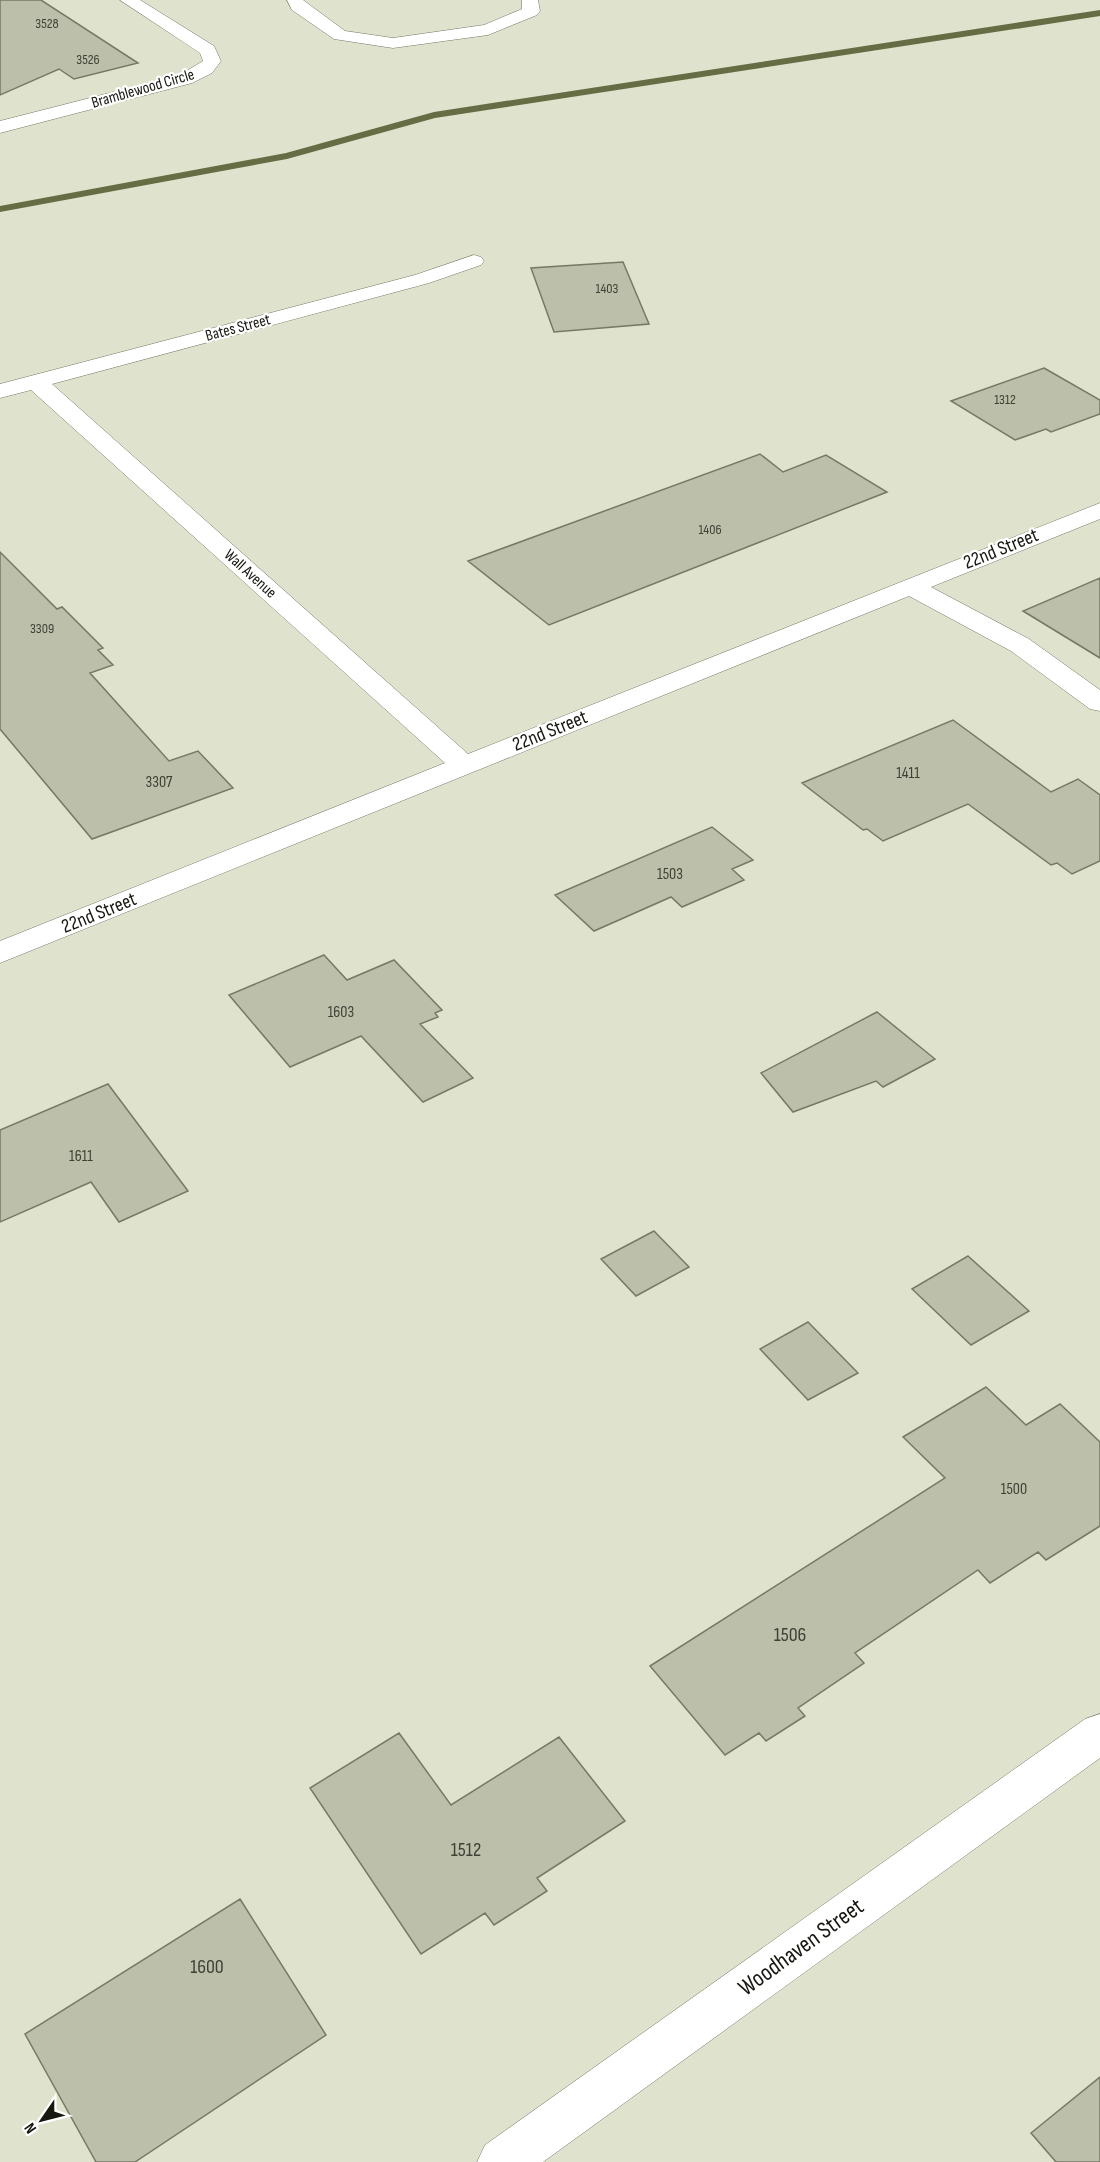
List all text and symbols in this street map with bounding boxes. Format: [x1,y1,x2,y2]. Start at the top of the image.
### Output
house number: 3528 [35,15,59,32]
house number: 3526 [76,51,100,68]
street label: Bramblewood Circle [89,65,197,113]
house number: 1403 [596,280,619,297]
street label: Bates Street [203,310,273,346]
house number: 1312 [994,391,1016,408]
house number: 1406 [698,521,722,538]
street label: 22nd Street [960,523,1042,575]
street label: Wall Avenue [220,546,280,602]
house number: 3309 [30,620,54,637]
street label: 22nd Street [509,705,591,757]
house number: 1411 [896,764,920,783]
house number: 3307 [146,773,173,792]
house number: 1503 [657,865,683,884]
street label: 22nd Street [58,887,140,939]
house number: 1603 [328,1003,354,1022]
house number: 1611 [69,1147,93,1166]
house number: 1500 [1001,1480,1027,1499]
house number: 1506 [774,1623,806,1647]
house number: 1512 [451,1838,481,1862]
street label: Woodhaven Street [733,1892,869,2002]
house number: 1600 [190,1955,224,1979]
north arrow [12,2090,72,2150]
text: N [21,2119,41,2137]

